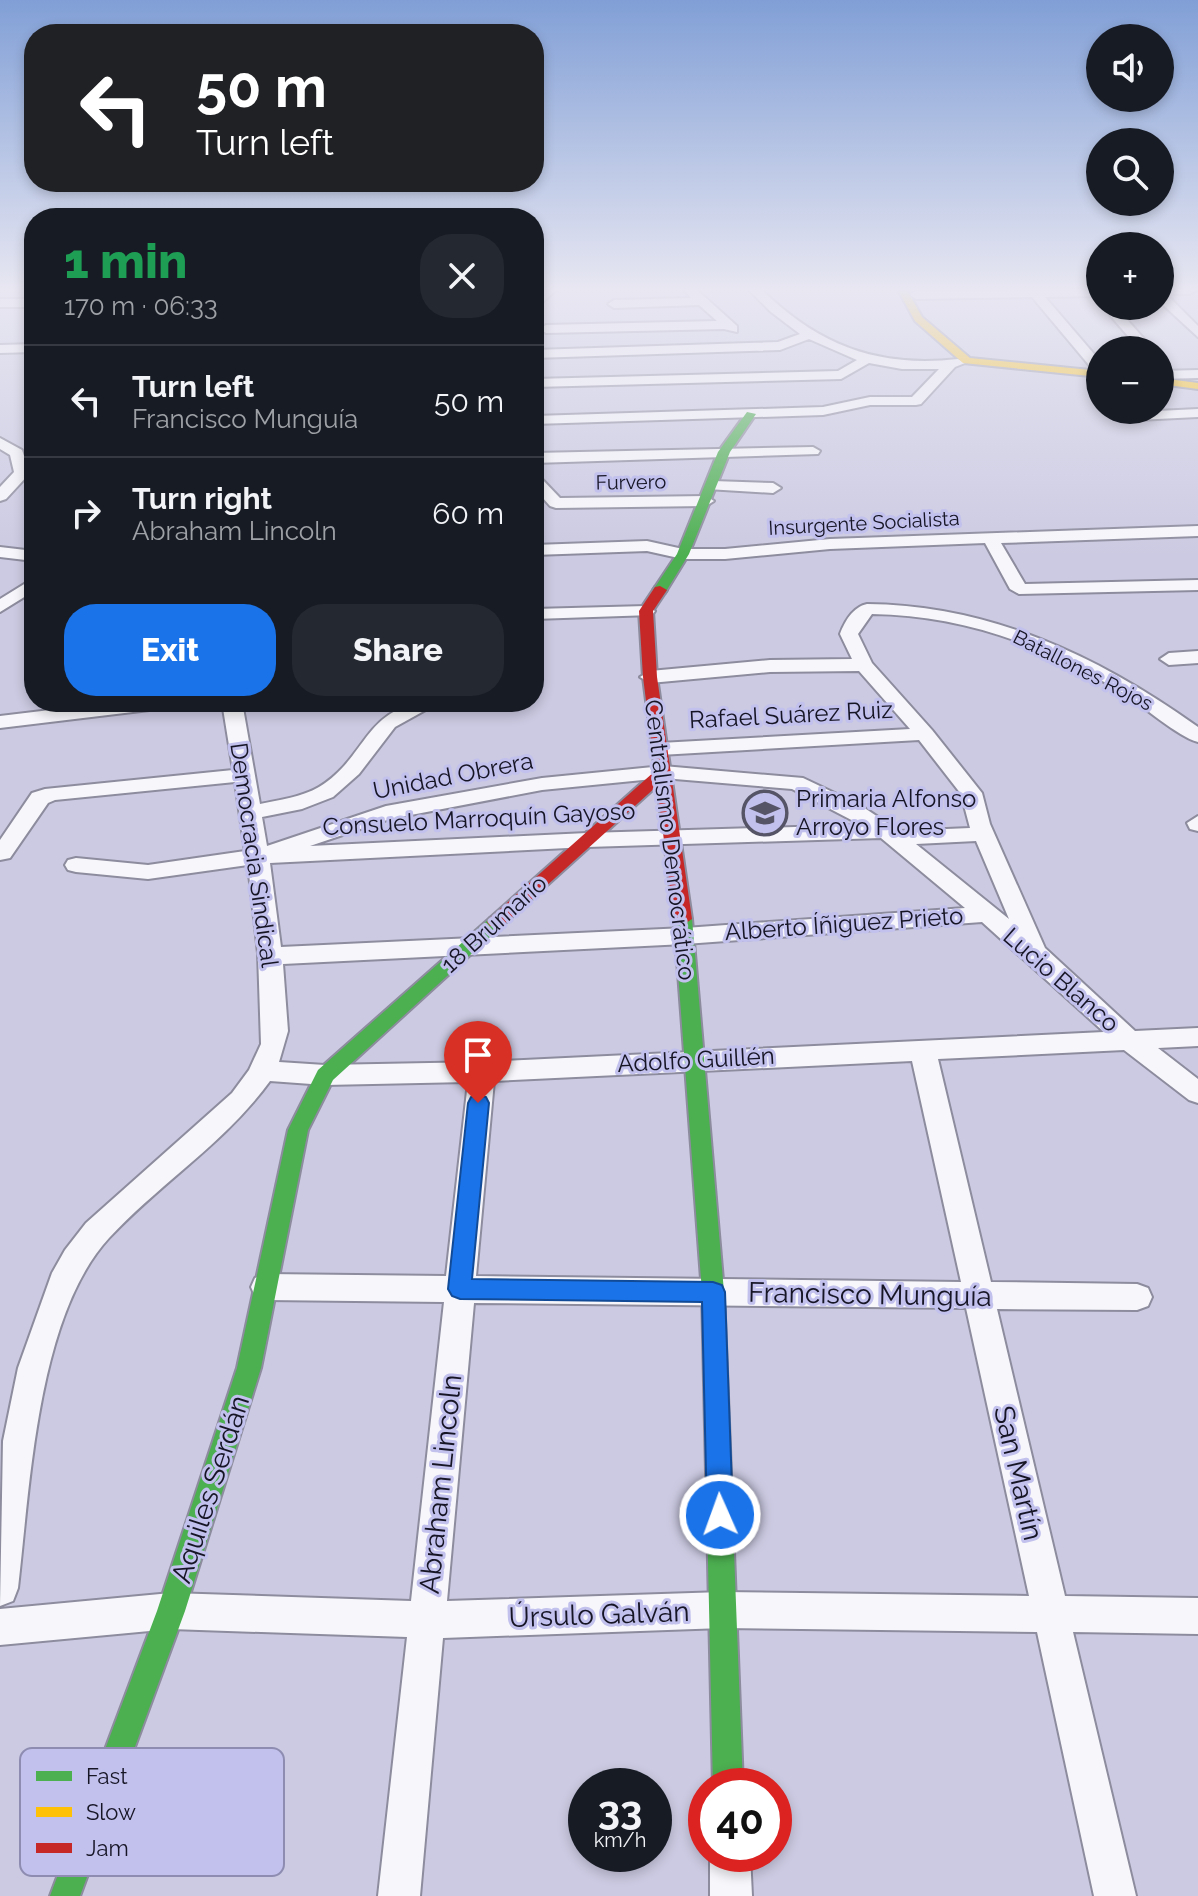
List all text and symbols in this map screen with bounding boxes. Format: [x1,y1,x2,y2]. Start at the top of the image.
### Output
map controls [1086,24,1174,424]
button: sound [1086,24,1174,112]
text: 50 m [196,54,327,120]
icon: left [64,56,168,160]
text: Turn left [196,121,334,163]
button: search [1086,128,1174,216]
button: + [1086,232,1174,320]
text: 1 min [64,233,187,289]
button: close [420,234,504,318]
text: 170 m · 06:33 [64,291,218,321]
button: − [1086,336,1174,424]
text: Turn left [132,369,254,404]
icon: left [64,379,108,423]
text: 50 m [434,384,504,419]
text: Francisco Munguía [132,404,358,434]
street label: Furvero [595,469,667,495]
text: Turn right [132,481,272,516]
icon: right [64,491,108,535]
text: 60 m [432,496,504,531]
street label: Insurgente Socialista [768,506,960,540]
text: Abraham Lincoln [132,516,337,546]
button: Exit [64,604,276,696]
button: Share [292,604,504,696]
street label: Batallones Rojos [1009,624,1157,716]
street label: Rafael Suárez Ruiz [688,695,894,734]
street label: Centralismo Democrático [639,698,702,982]
street label: Democracia Sindical [224,741,285,970]
street label: Unidad Obrera [370,746,536,805]
place label: Primaria Alfonso Arroyo Flores [796,784,976,841]
school or university icon: Primaria Alfonso Arroyo Flores [741,789,789,837]
street label: Consuelo Marroquín Gayoso [322,796,636,841]
street label: 18 Brumario [435,869,553,979]
street label: Alberto Íñiguez Prieto [724,901,964,946]
street label: Lucio Blanco [997,921,1125,1038]
pin [444,1021,512,1103]
icon: arrive [456,1033,500,1077]
street label: Adolfo Guillén [617,1041,775,1078]
street label: Francisco Munguía [748,1276,992,1313]
street label: Abraham Lincoln [413,1373,468,1595]
street label: Aquiles Serdán [165,1391,256,1587]
street label: San Martín [987,1403,1050,1544]
position arrow [678,1473,762,1557]
street label: Úrsulo Galván [508,1595,690,1634]
legend [20,1748,284,1876]
text: Fast [86,1763,128,1789]
speed limit sign: 40 [688,1768,792,1872]
text: 33 [598,1786,642,1833]
text: Slow [86,1799,136,1825]
text: km/h [594,1828,646,1852]
text: Jam [86,1835,129,1861]

